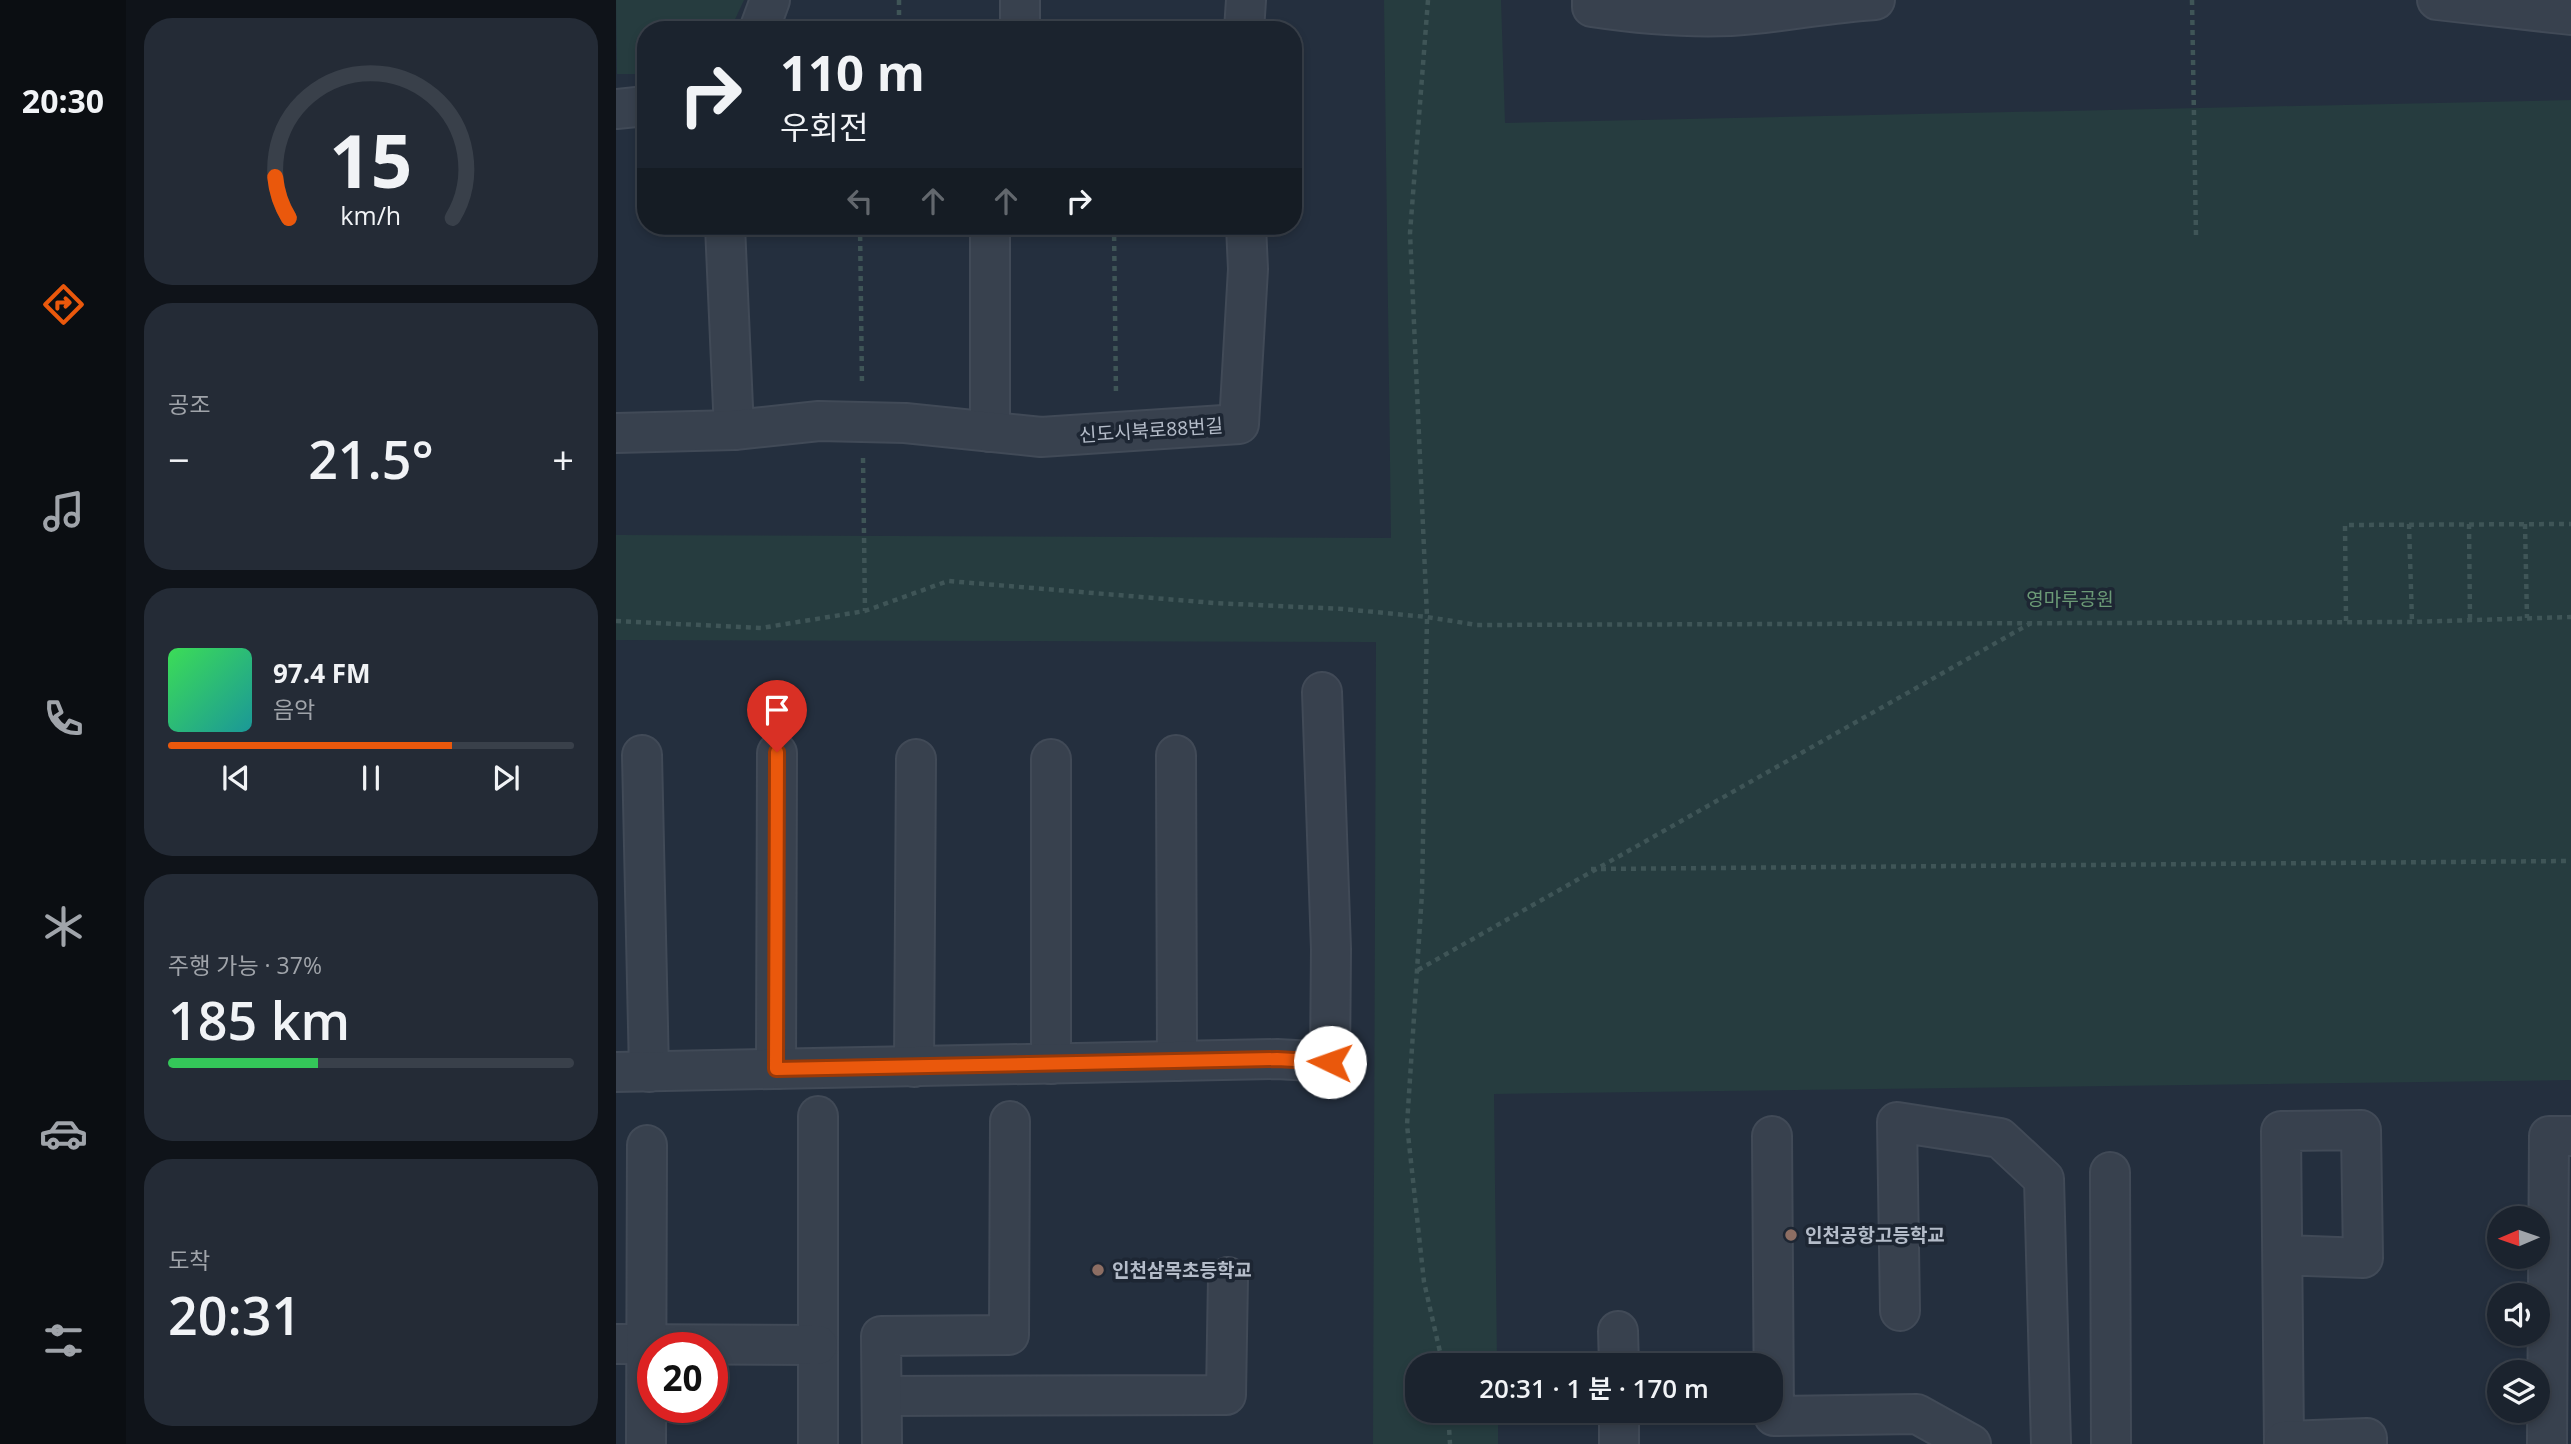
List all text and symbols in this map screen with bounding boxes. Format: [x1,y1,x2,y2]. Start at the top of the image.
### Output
text: 110 m [780,39,925,105]
icon: right [665,49,756,140]
text: 20:30 [22,79,104,122]
text: 우회전 [780,105,868,148]
text: 15 [329,110,413,209]
icon: left [841,182,879,220]
icon: ahead [914,182,952,220]
icon: ahead [987,182,1025,220]
icon: right [1060,182,1098,220]
text: km/h [341,197,401,231]
icon: directions [39,280,88,329]
text: 공조 [168,388,210,420]
street label: 신도시북로88번길 [1078,412,1224,448]
text: 21.5° [308,423,434,494]
text: − [168,433,190,485]
text: + [552,433,574,485]
icon: music [39,487,88,536]
park label: 영마루공원 [2026,586,2114,612]
text: 97.4 FM [273,655,371,691]
pin [747,680,807,752]
icon: arrive [758,691,796,729]
text: 음악 [273,693,315,725]
icon: phone [39,694,88,743]
icon: previous [217,759,255,797]
icon: pause [352,759,390,797]
icon: next [487,759,525,797]
icon: climate [39,902,88,951]
text: 주행 가능 · 37% [168,949,322,981]
text: 185 km [168,984,350,1055]
position arrow [1293,1025,1367,1099]
icon: car [39,1109,88,1158]
north arrow [2487,1206,2550,1269]
map controls [2487,1206,2550,1423]
place label: 인천공항고등학교 [1805,1222,1945,1248]
marker: 인천공항고등학교 [1783,1227,1799,1243]
text: 도착 [168,1244,210,1276]
place label: 인천삼목초등학교 [1112,1257,1252,1283]
marker: 인천삼목초등학교 [1090,1262,1106,1278]
text: 20:31 [168,1279,301,1350]
button: sound [2487,1283,2550,1346]
icon: filters [39,1316,88,1365]
speed limit sign: 20 [637,1332,728,1423]
button: layers [2487,1360,2550,1423]
text: 20:31 · 1 분 · 170 m [1479,1370,1709,1406]

